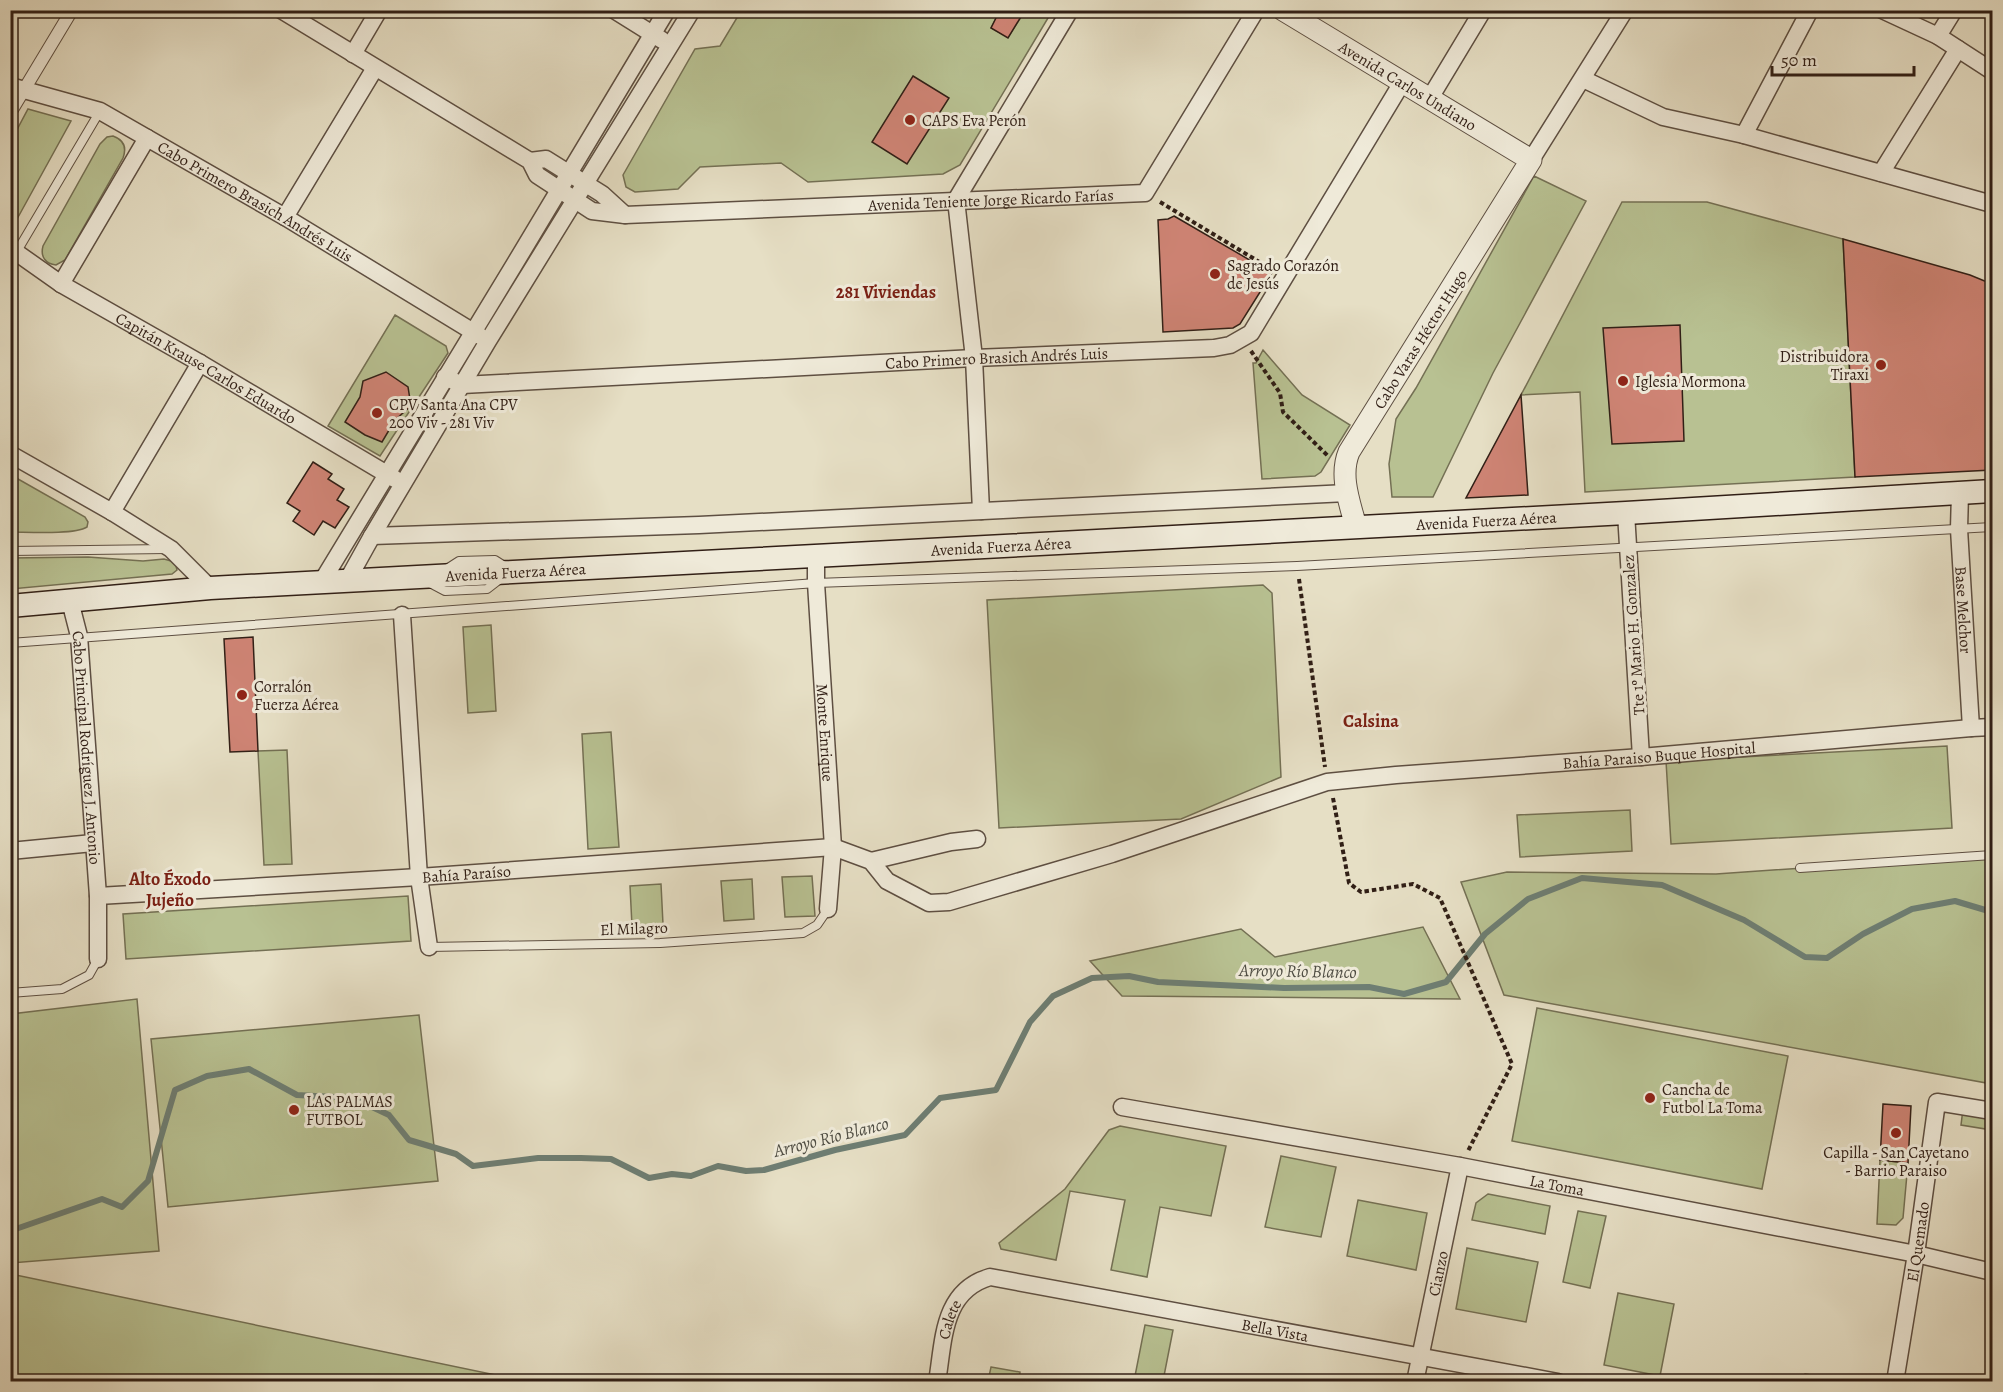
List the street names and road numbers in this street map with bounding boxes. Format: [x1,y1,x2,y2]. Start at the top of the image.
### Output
street label: Avenida Carlos Undiano [1334,36,1480,137]
street label: Cabo Primero Brasich Andrés Luis [153,136,357,268]
street label: Avenida Teniente Jorge Ricardo Farías [867,184,1114,217]
street label: Cabo Varas Héctor Hugo [1369,266,1473,413]
street label: Capitán Krause Carlos Eduardo [111,307,300,430]
street label: Cabo Primero Brasich Andrés Luis [885,342,1108,375]
street label: Avenida Fuerza Aérea [1415,507,1558,536]
street label: Avenida Fuerza Aérea [929,532,1072,562]
street label: Tte 1º Mario H. Gonzalez [1617,554,1651,716]
street label: Avenida Fuerza Aérea [444,558,587,588]
street label: Base Melchor [1949,566,1976,654]
street label: Cabo Principal Rodríguez J. Antonio [66,628,106,865]
street label: Monte Enrique [811,683,839,782]
street label: Bahía Paraiso Buque Hospital [1562,737,1757,775]
street label: Bahía Paraíso [421,860,512,889]
street label: El Milagro [600,917,668,941]
street label: La Toma [1528,1170,1587,1202]
street label: El Quemado [1902,1200,1935,1284]
street label: Cianzo [1423,1249,1454,1298]
street label: Calete [933,1295,967,1341]
street label: Bella Vista [1240,1314,1311,1348]

